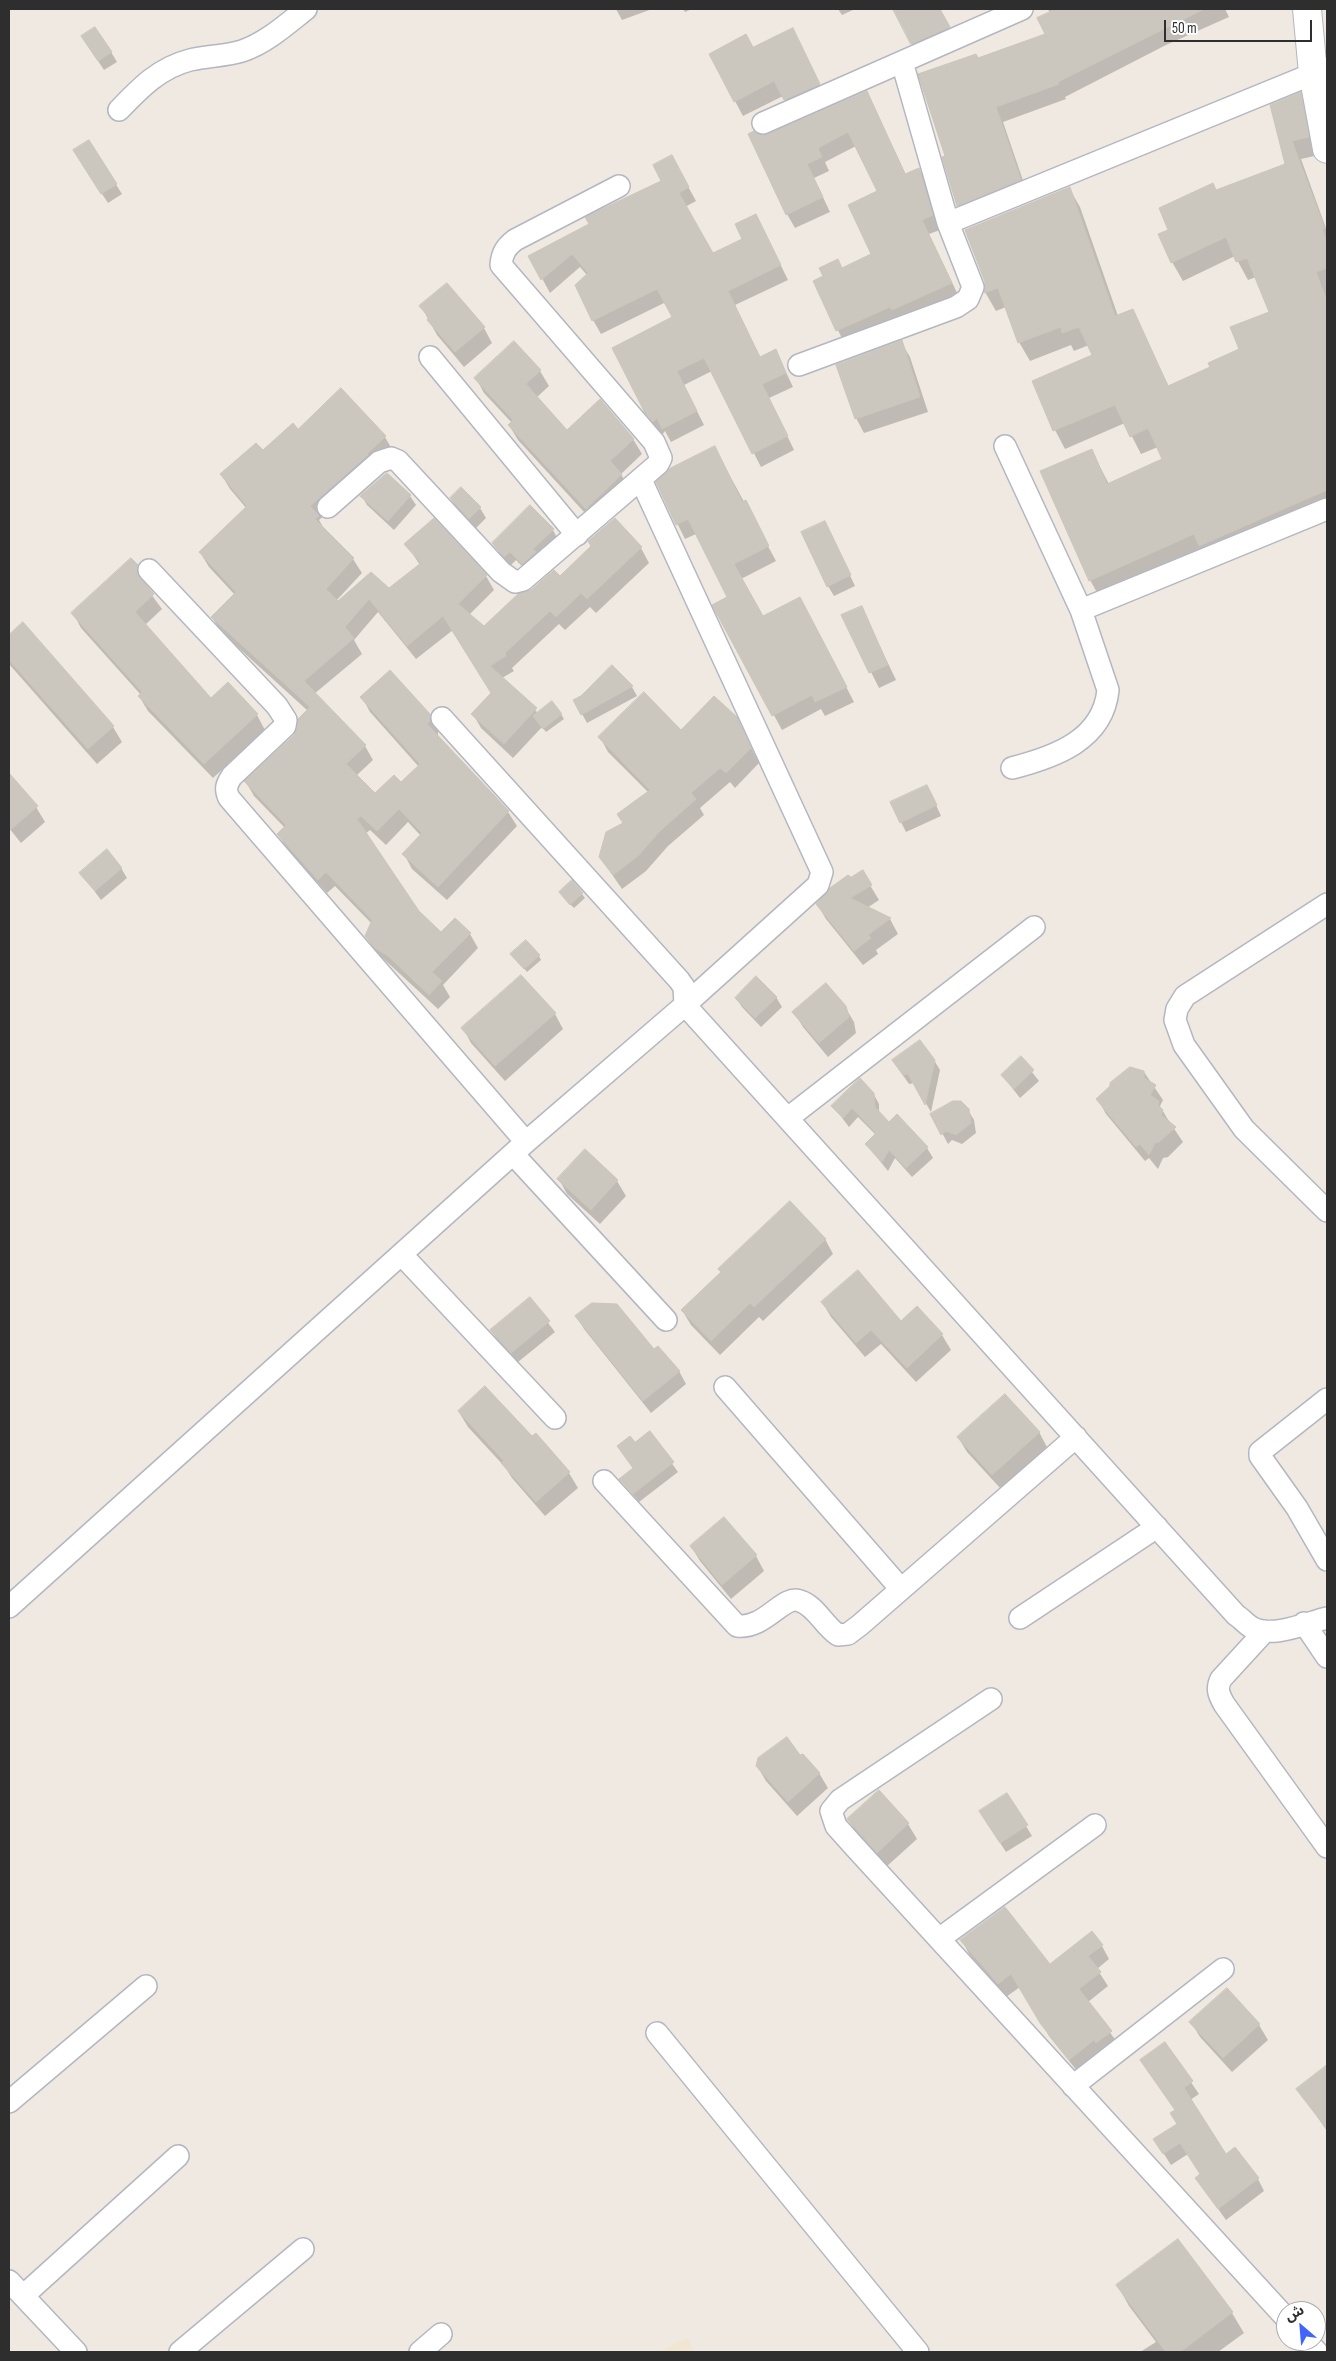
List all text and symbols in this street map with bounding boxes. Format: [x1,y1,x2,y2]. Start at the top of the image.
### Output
scale bar [1166,10,1314,42]
text: 50 m [1172,19,1197,38]
north arrow [1276,2301,1326,2351]
text: ش [1282,2301,1307,2325]

